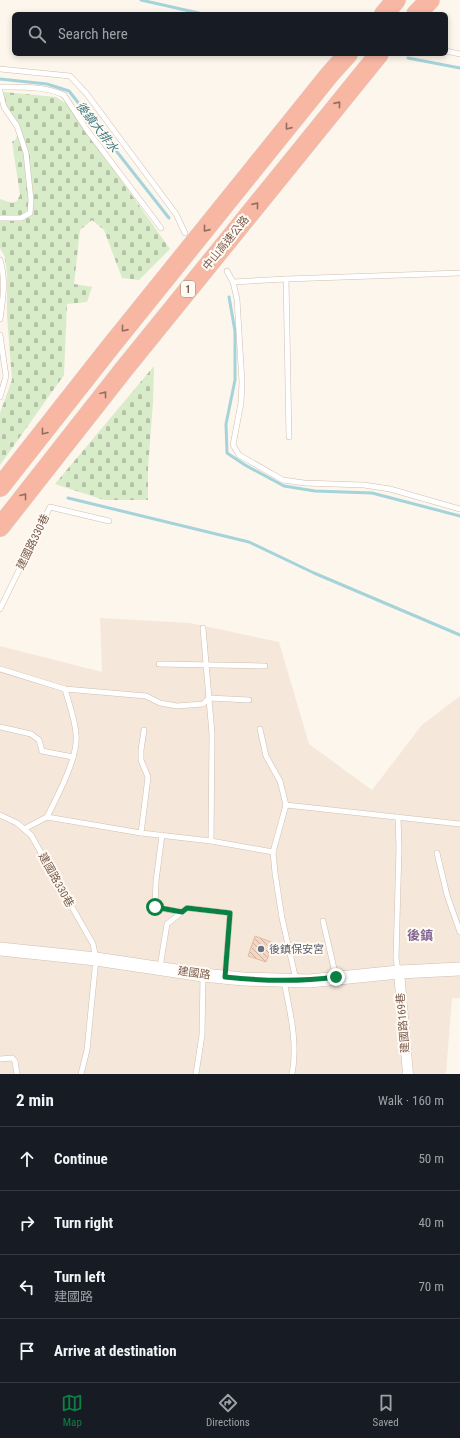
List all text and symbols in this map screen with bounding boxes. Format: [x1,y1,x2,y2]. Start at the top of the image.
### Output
search box [12,12,448,56]
icon: search [26,23,48,45]
text: Search here [58,25,128,43]
water label: 後鎮大排水 [73,99,122,156]
one-way arrow [333,102,340,109]
one-way arrow [285,123,292,130]
one-way arrow [251,203,258,210]
street label: 中山高速公路 [200,213,252,273]
one-way arrow [204,224,211,231]
road number: 1 [181,281,195,297]
one-way arrow [122,325,129,332]
one-way arrow [100,391,107,398]
one-way arrow [41,427,48,434]
one-way arrow [19,493,26,501]
street label: 建國路330巷 [14,512,52,572]
street label: 建國路330巷 [36,850,76,910]
route start [146,898,164,916]
district label: 後鎮 [407,928,433,943]
place label: 後鎮保安宮 [269,943,324,956]
marker: 後鎮保安宮 [256,944,266,954]
street label: 建國路 [177,964,211,982]
route end [327,968,345,986]
street label: 建國路169巷 [394,992,412,1054]
text: 2 min [16,1090,54,1110]
text: Walk · 160 m [378,1093,444,1108]
icon: ahead [16,1148,38,1170]
text: Continue [54,1150,108,1168]
text: 50 m [418,1151,444,1166]
icon: right [16,1212,38,1234]
text: Turn right [54,1214,113,1232]
text: 40 m [418,1215,444,1230]
text: Turn left [54,1268,105,1286]
icon: left [16,1276,38,1298]
text: 70 m [418,1279,444,1294]
text: 建國路 [54,1289,93,1304]
icon: arrive [16,1340,38,1362]
text: Arrive at destination [54,1342,177,1360]
tab: Map [61,1392,83,1429]
tab: Directions [206,1392,250,1429]
tab: Saved [373,1392,399,1429]

